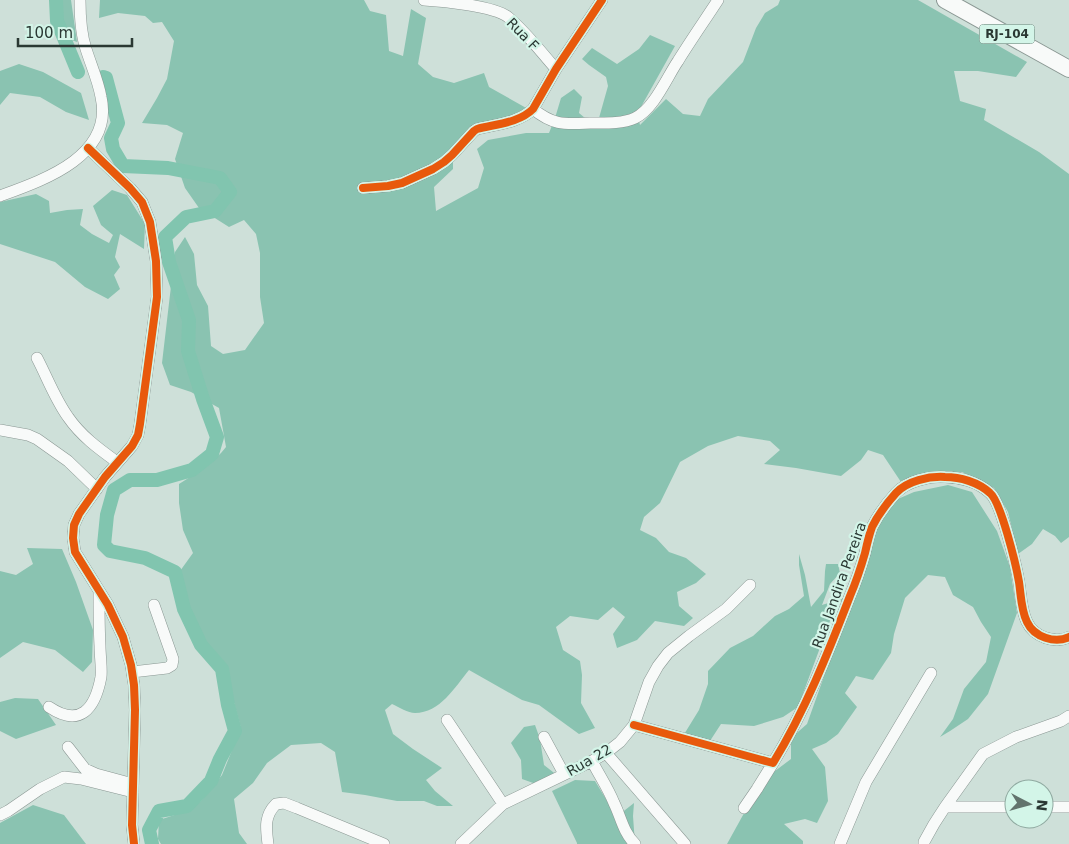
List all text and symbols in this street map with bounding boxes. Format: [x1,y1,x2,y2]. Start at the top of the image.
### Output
street label: Rua F [504,14,542,54]
scale bar [18,15,131,47]
text: 100 m [25,24,73,42]
road number: RJ-104 [980,24,1034,44]
street label: Rua Jandira Pereira [809,520,869,650]
street label: Rua 22 [564,741,614,779]
north arrow [1004,779,1054,829]
text: N [1033,799,1050,812]

